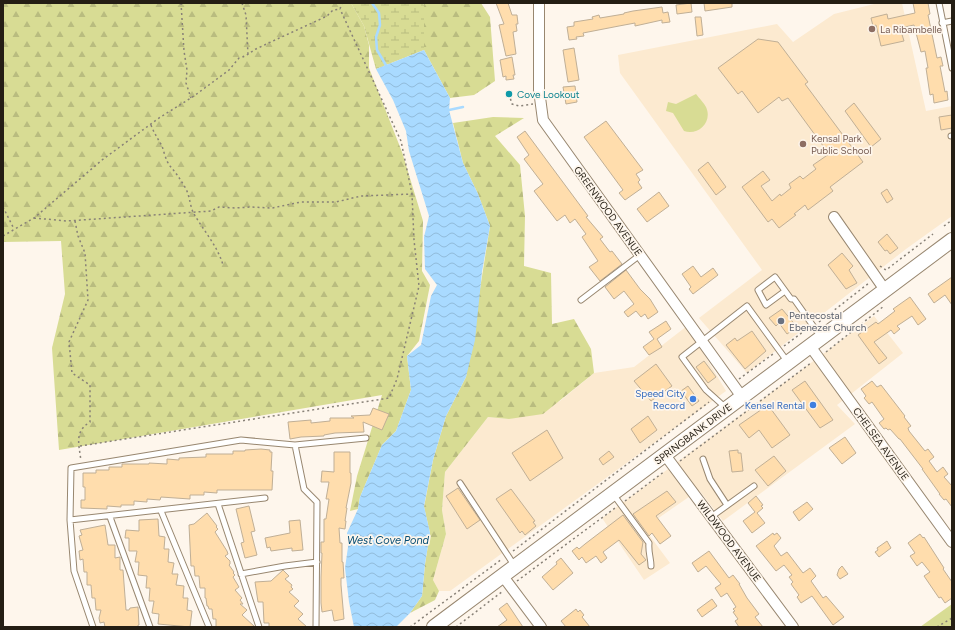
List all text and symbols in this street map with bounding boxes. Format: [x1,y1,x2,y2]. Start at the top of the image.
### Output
place label: La Ribambelle [880,23,943,36]
marker: La Ribambelle [867,24,877,34]
place label: Cove Lookout [517,88,580,101]
marker: Cove Lookout [504,89,514,99]
place label: Kensal Park Public School [811,132,872,157]
marker: Kensal Park Public School [798,139,808,149]
street label: GREENWOOD AVENUE [571,164,645,259]
place label: Pentecostal Ebenezer Church [789,309,867,334]
marker: Pentecostal Ebenezer Church [776,316,786,326]
place label: Speed City Record [635,387,686,412]
marker: Speed City Record [688,394,698,404]
place label: Kensel Rental [745,399,805,412]
street label: SPRINGBANK DRIVE [651,400,735,468]
marker: Kensel Rental [808,400,818,410]
street label: CHELSEA AVENUE [850,405,912,483]
street label: WILDWOOD AVENUE [694,498,764,584]
water label: West Cove Pond [347,534,430,547]

